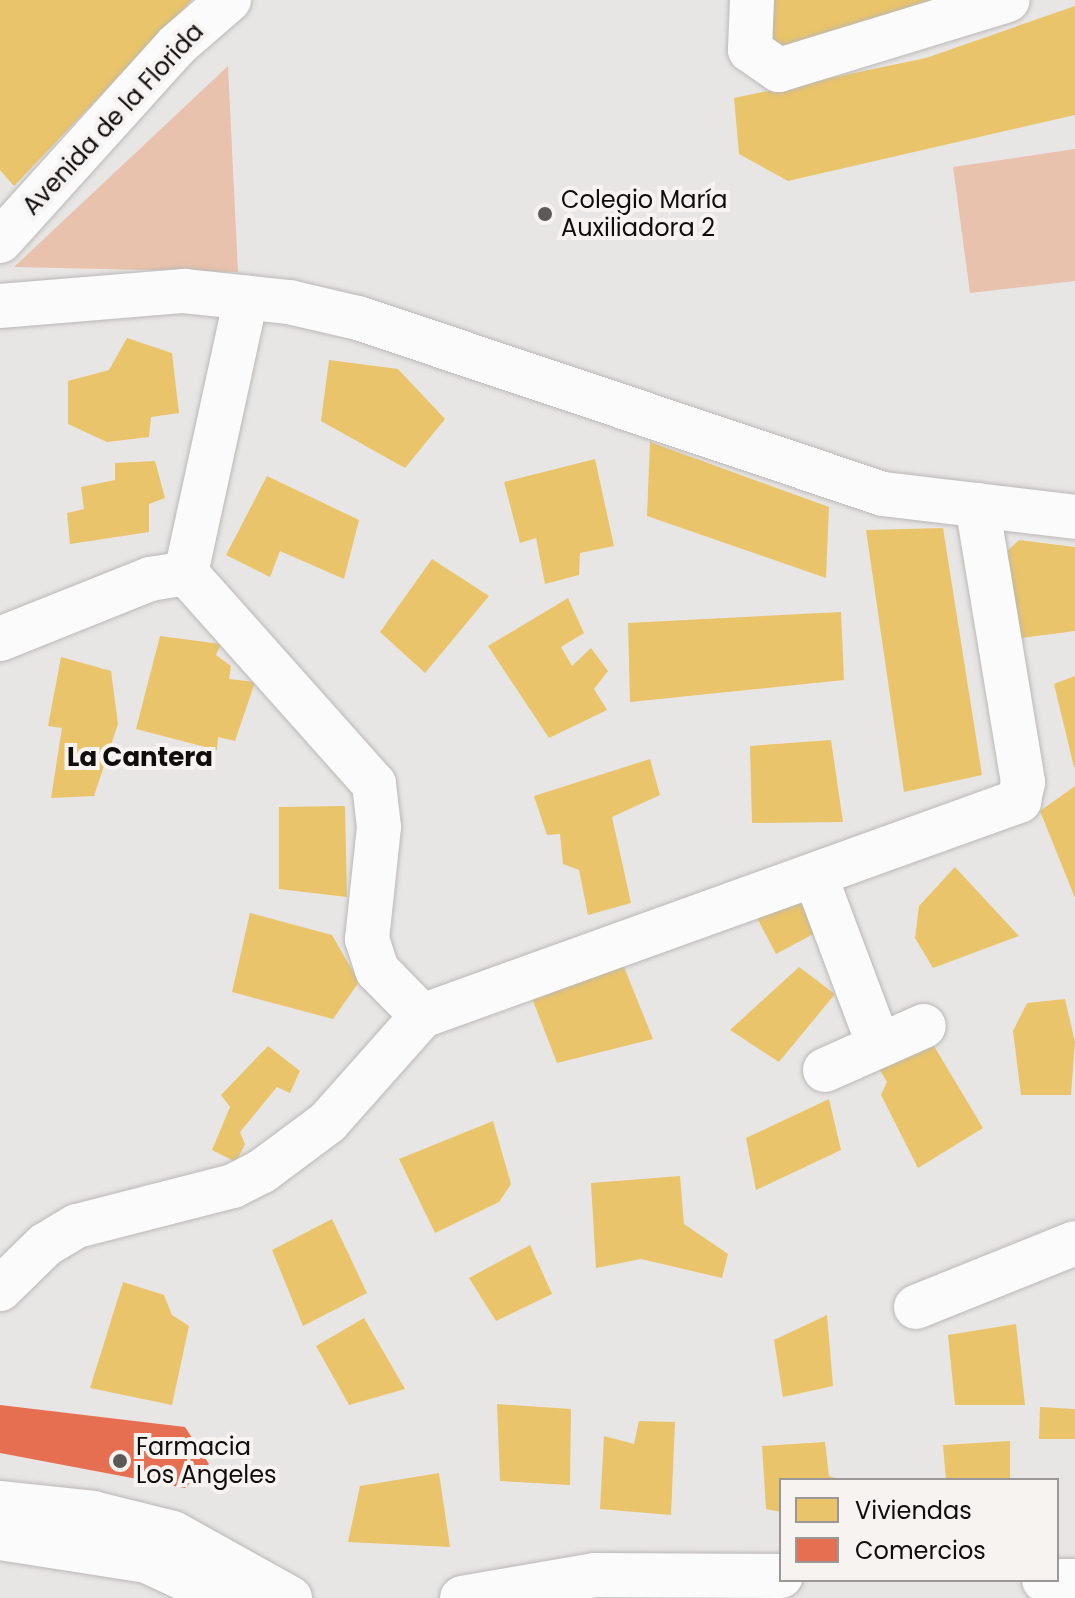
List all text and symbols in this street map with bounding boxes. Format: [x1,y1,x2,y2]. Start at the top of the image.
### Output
street label: Avenida de la Florida [17,17,209,221]
place label: Colegio María Auxiliadora 2 [561,186,728,242]
marker: Colegio María Auxiliadora 2 [536,205,554,223]
district label: La Cantera [67,742,213,774]
place label: Farmacia Los Angeles [136,1433,277,1489]
marker: Farmacia Los Angeles [111,1452,129,1470]
legend [779,1478,1059,1582]
text: Viviendas [855,1494,972,1527]
text: Comercios [855,1534,986,1567]

